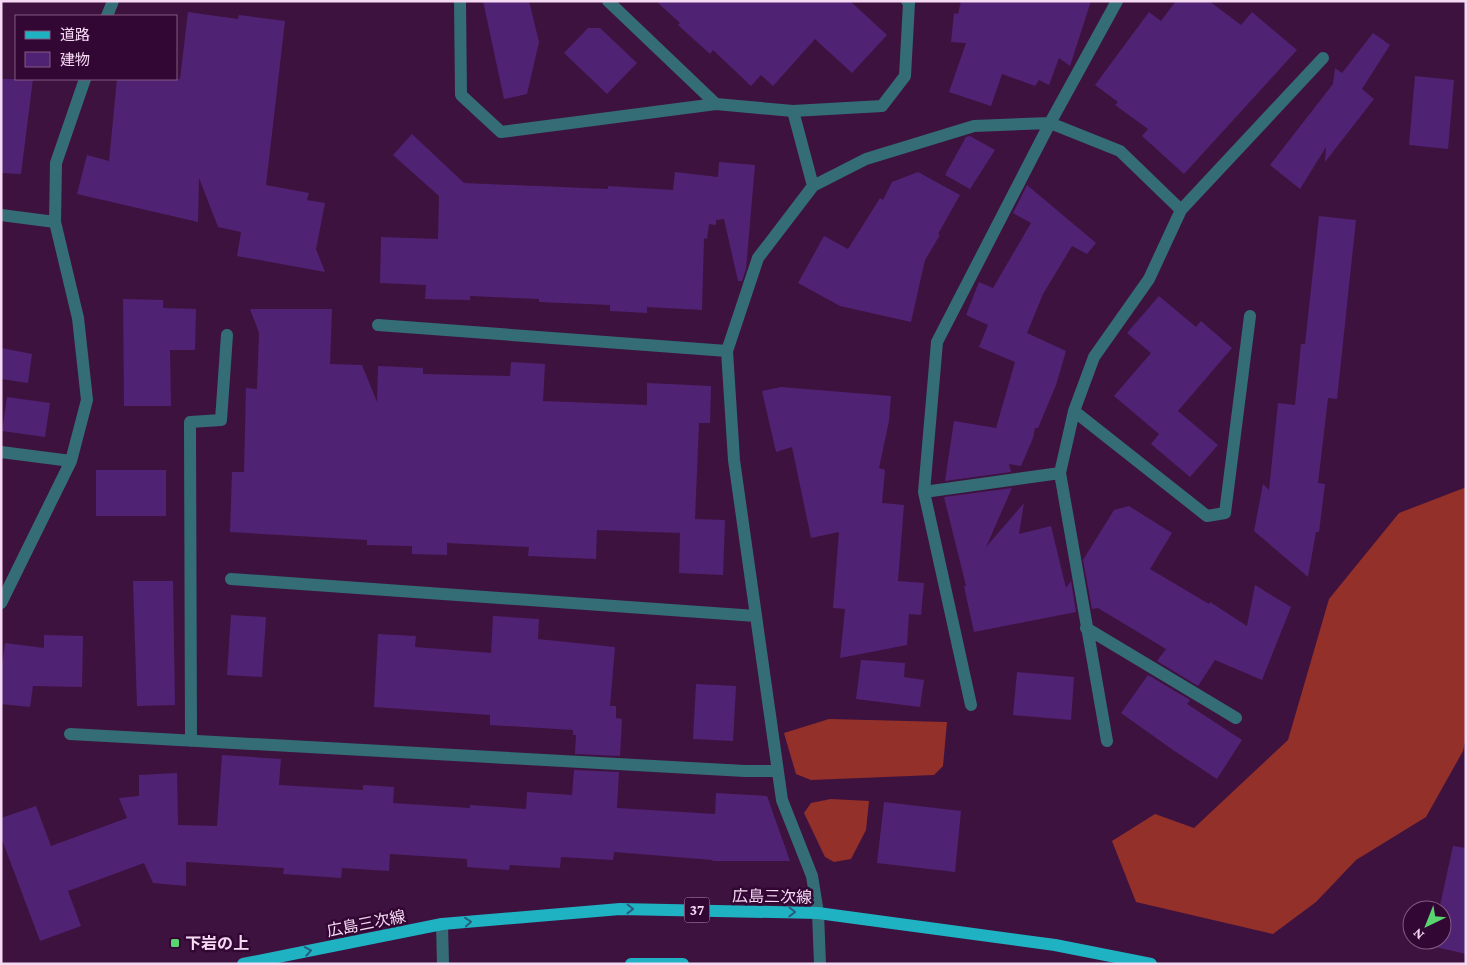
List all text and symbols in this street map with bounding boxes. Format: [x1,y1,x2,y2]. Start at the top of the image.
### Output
legend [15,15,178,80]
text: 道路 [60,27,90,43]
text: 建物 [60,52,90,68]
street label: 広島三次線 [732,887,812,906]
road number: 37 [684,898,710,922]
north arrow [1402,900,1452,950]
one-way arrow [626,904,634,914]
one-way arrow [789,907,797,917]
street label: 広島三次線 [325,908,407,939]
one-way arrow [464,917,472,928]
text: N [1409,925,1427,944]
place label: 下岩の上 [185,935,249,952]
marker: 下岩の上 [169,937,181,949]
one-way arrow [304,946,313,957]

